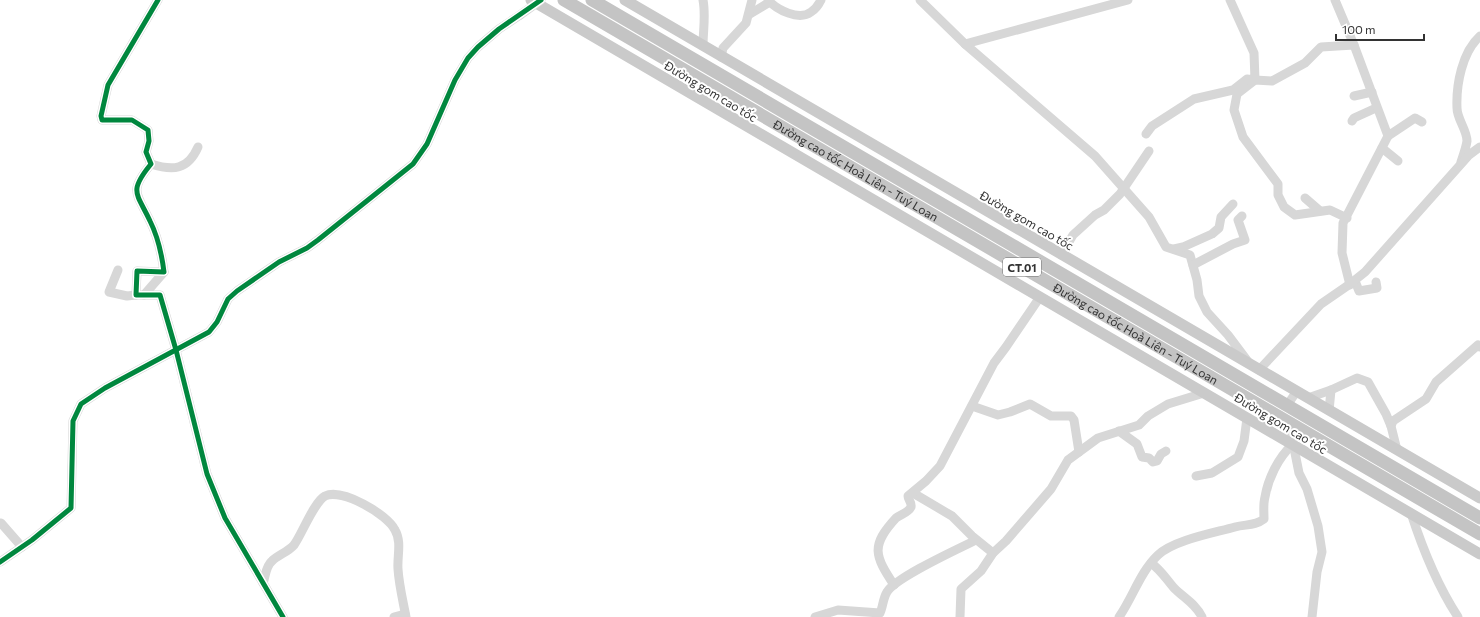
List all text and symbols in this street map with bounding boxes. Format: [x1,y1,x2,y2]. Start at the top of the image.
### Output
scale bar [1336,16,1424,42]
text: 100 m [1342,22,1376,36]
street label: Đường gom cao tốc [661,57,760,124]
street label: Đường cao tốc Hoà Liên - Tuý Loan [770,116,941,224]
street label: Đường gom cao tốc [977,187,1076,253]
road number: CT.01 [1003,258,1041,276]
street label: Đường cao tốc Hoà Liên - Tuý Loan [1050,279,1221,387]
street label: Đường gom cao tốc [1231,389,1330,456]

